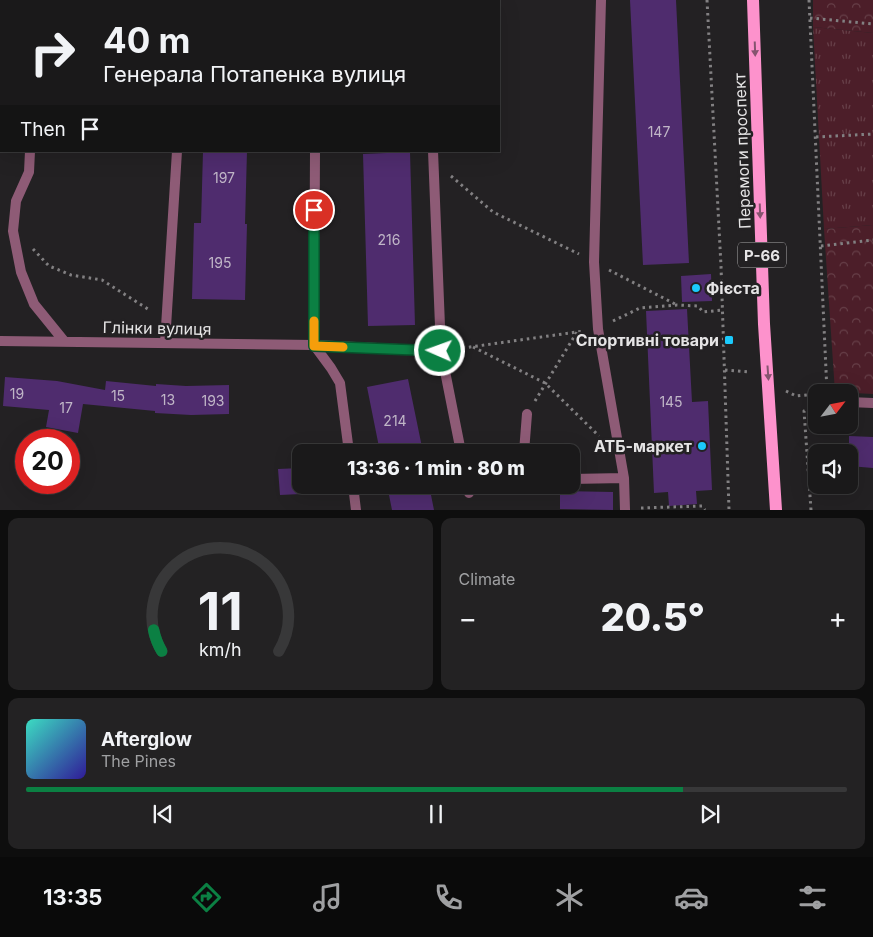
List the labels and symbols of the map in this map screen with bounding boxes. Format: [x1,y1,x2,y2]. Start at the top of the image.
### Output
one-way arrow [751,41,759,57]
street label: Перемоги проспект [729,72,755,229]
house number: 147 [648,123,670,140]
house number: 197 [213,169,235,186]
pin [293,189,335,231]
one-way arrow [756,203,764,219]
house number: 216 [378,231,400,248]
road number: Р-66 [738,242,786,268]
house number: 195 [209,254,231,271]
place label: Фієста [706,278,760,298]
marker: Фієста [690,282,702,294]
street label: Глінки вулиця [102,317,212,339]
position arrow [413,324,465,376]
place label: Спортивні товари [576,330,719,350]
marker: Спортивні товари [723,334,735,346]
one-way arrow [764,366,772,382]
north arrow [808,384,858,434]
house number: 19 [10,385,24,402]
house number: 15 [111,387,125,404]
house number: 13 [161,391,175,408]
house number: 193 [201,392,225,409]
house number: 145 [659,393,683,410]
house number: 17 [59,399,73,416]
house number: 214 [383,412,407,429]
speed limit sign: 20 [15,429,80,494]
place label: АТБ-маркет [594,436,692,456]
marker: АТБ-маркет [696,440,708,452]

